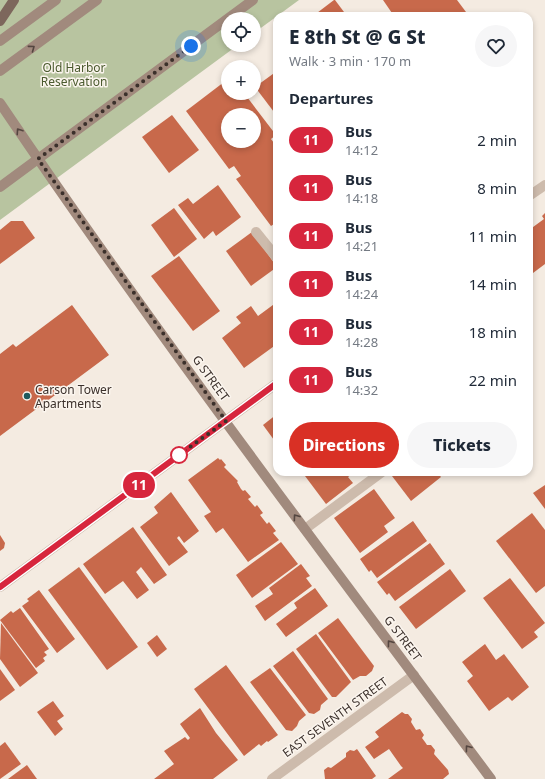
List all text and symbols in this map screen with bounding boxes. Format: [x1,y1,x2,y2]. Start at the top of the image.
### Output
map controls [221,12,261,148]
button: locate [221,12,261,52]
text: E 8th St @ G St [289,24,426,50]
button: heart [475,25,517,67]
your location [181,36,201,56]
one-way arrow [27,46,34,53]
text: Walk · 3 min · 170 m [289,52,411,70]
park label: Old Harbor Reservation [41,59,107,90]
button: + [221,60,261,100]
text: Departures [289,88,373,108]
button: − [221,108,261,148]
text: Bus [345,121,372,141]
one-way arrow [16,128,24,135]
text: 11 [303,130,319,149]
text: 2 min [477,130,517,150]
text: 14:12 [345,141,378,159]
text: Bus [345,169,372,189]
text: 11 [303,178,319,197]
text: 8 min [477,178,517,198]
text: 14:18 [345,189,378,207]
text: Bus [345,217,372,237]
text: 11 [303,226,319,245]
text: 11 min [469,226,517,246]
text: 14:21 [345,237,378,255]
text: Bus [345,265,372,285]
text: 11 [303,274,319,293]
text: 14 min [469,274,517,294]
text: 14:24 [345,285,378,303]
text: Bus [345,313,372,333]
text: 11 [303,322,319,341]
text: 18 min [469,322,517,342]
text: 14:28 [345,333,378,351]
street label: G STREET [189,352,234,405]
text: Bus [345,361,372,381]
text: 11 [303,370,319,389]
text: 22 min [469,370,517,390]
place label: Carson Tower Apartments [35,381,112,412]
text: 14:32 [345,381,378,399]
marker: Carson Tower Apartments [22,391,32,401]
button: Directions [289,422,399,468]
button: Tickets [407,422,517,468]
unlabelled marker [170,446,188,464]
line badge: 11 [121,472,157,498]
text: 11 [131,475,147,494]
one-way arrow [294,514,301,521]
street label: G STREET [380,612,426,664]
one-way arrow [388,641,395,648]
street label: EAST SEVENTH STREET [279,673,391,761]
one-way arrow [466,745,473,752]

